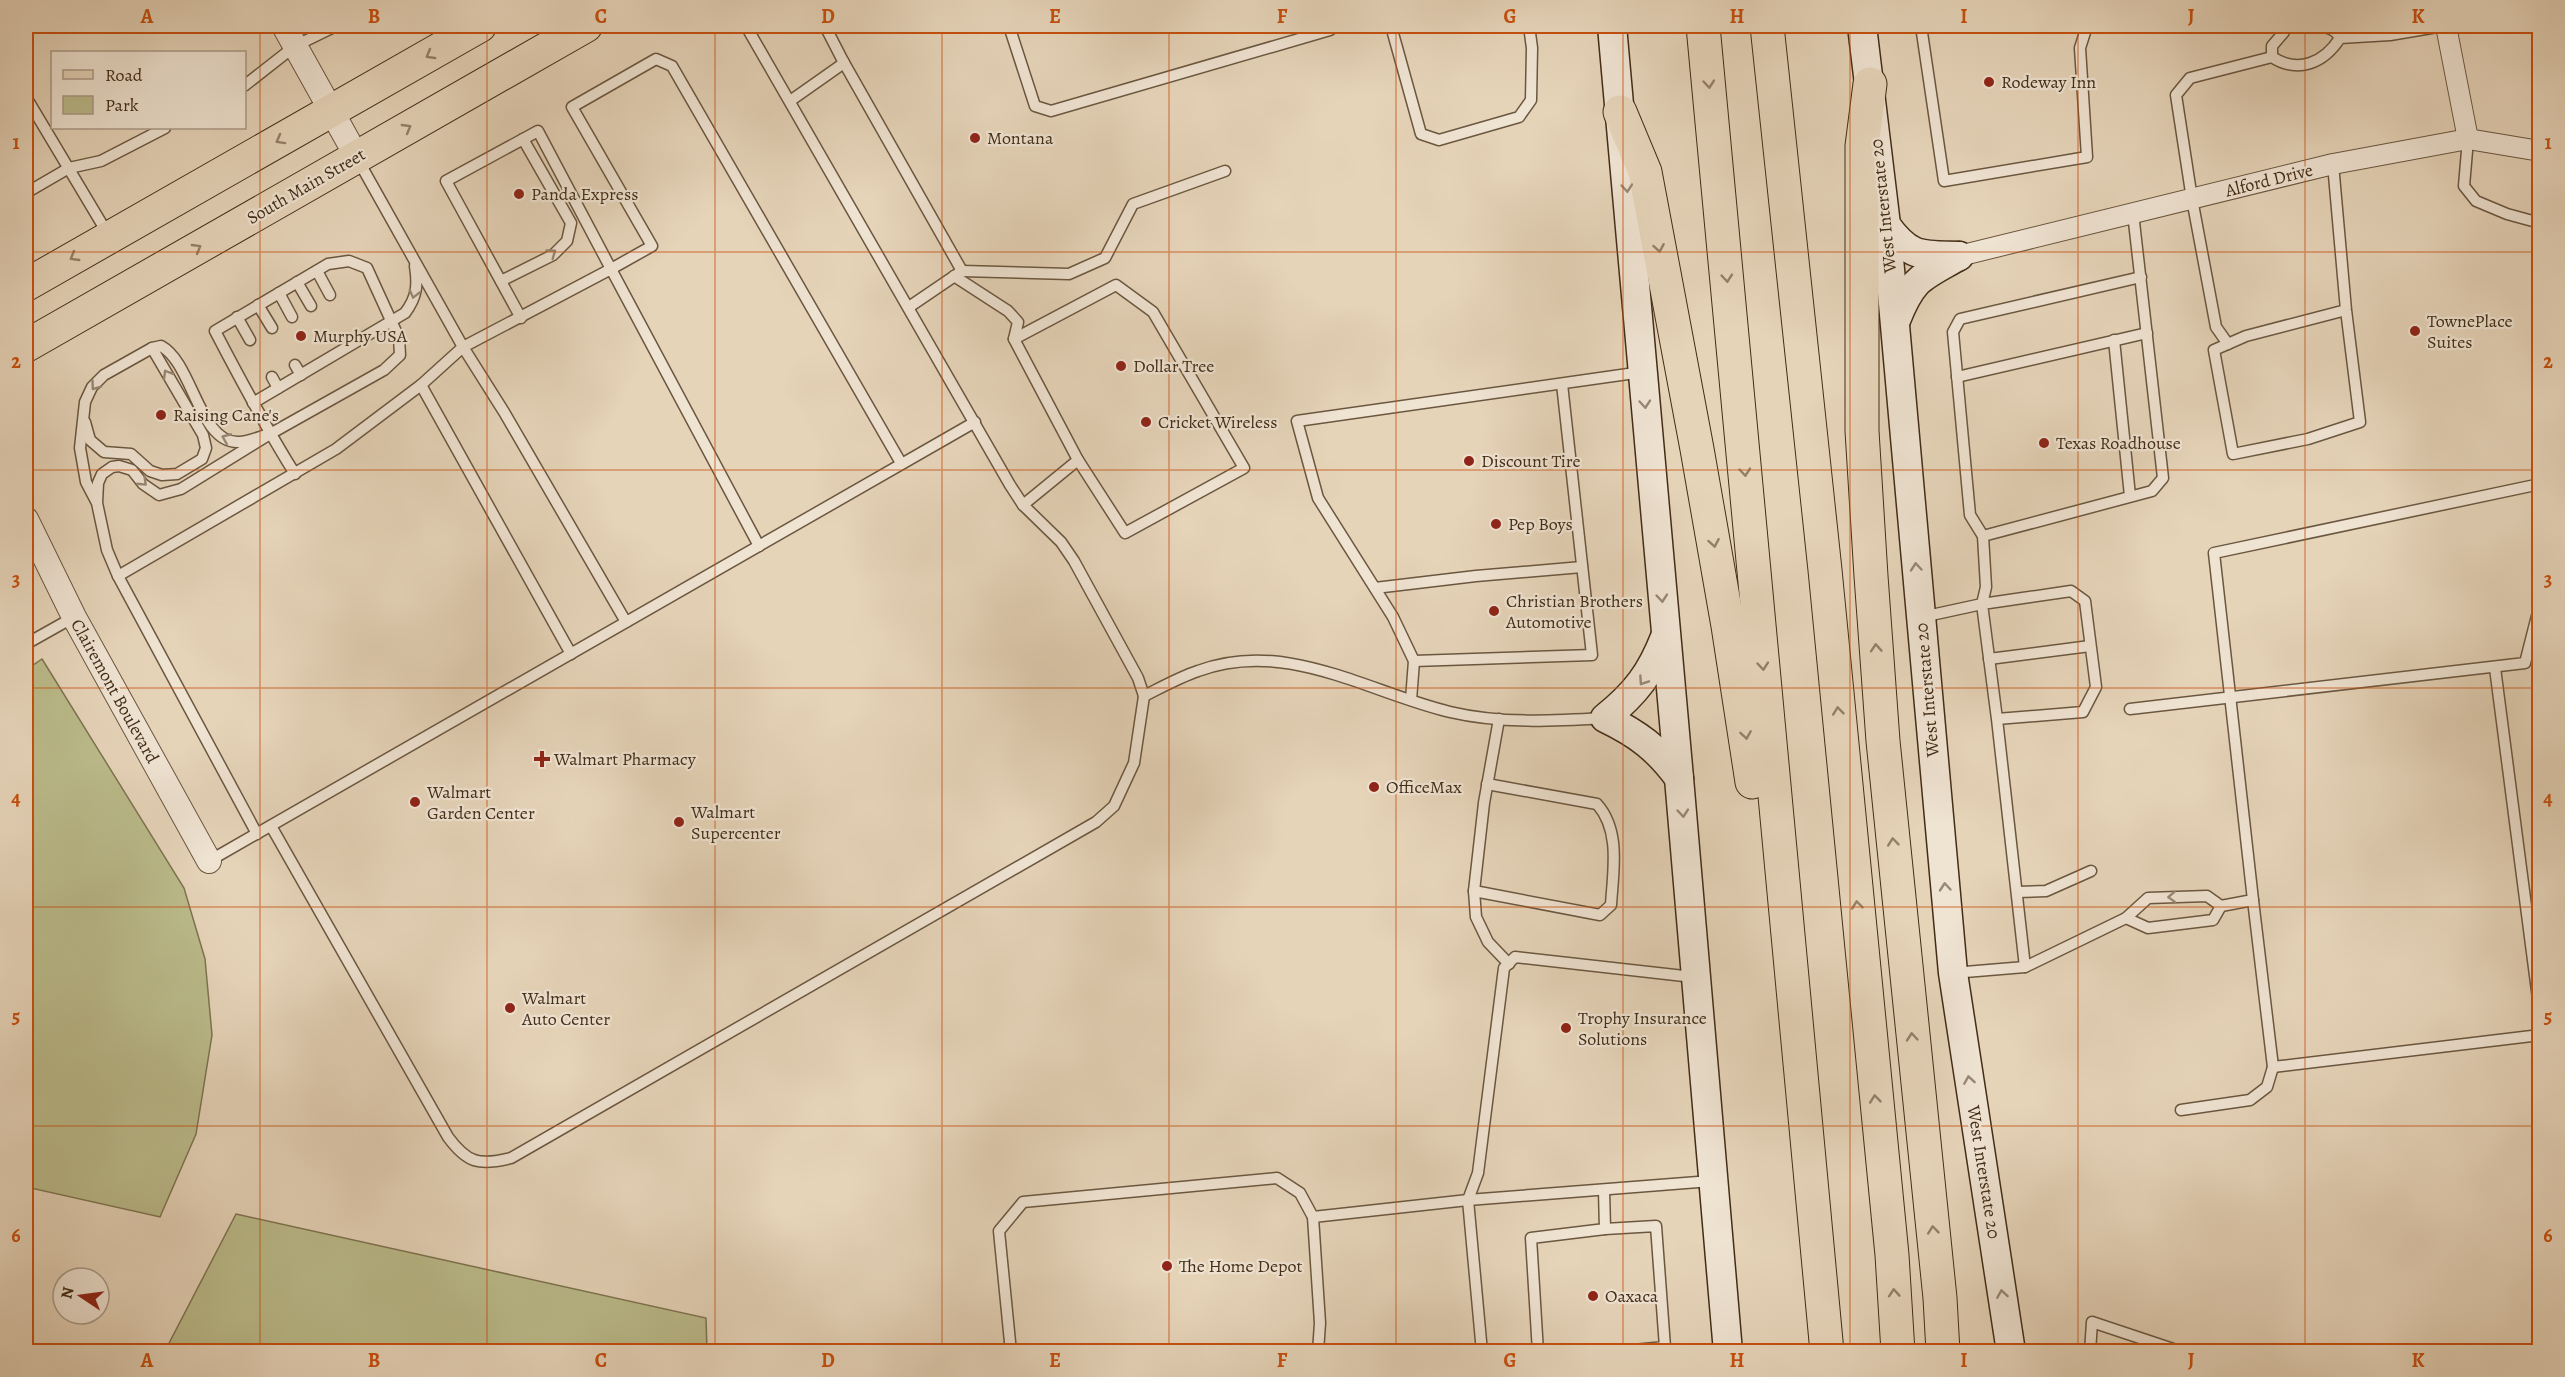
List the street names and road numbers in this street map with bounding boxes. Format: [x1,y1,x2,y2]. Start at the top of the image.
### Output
street label: West Interstate 20 [1864,138,1902,275]
street label: South Main Street [242,142,370,230]
street label: Alford Drive [2222,158,2315,203]
street label: Clairemont Boulevard [65,615,165,768]
street label: West Interstate 20 [1909,622,1945,759]
street label: West Interstate 20 [1961,1103,2006,1240]

